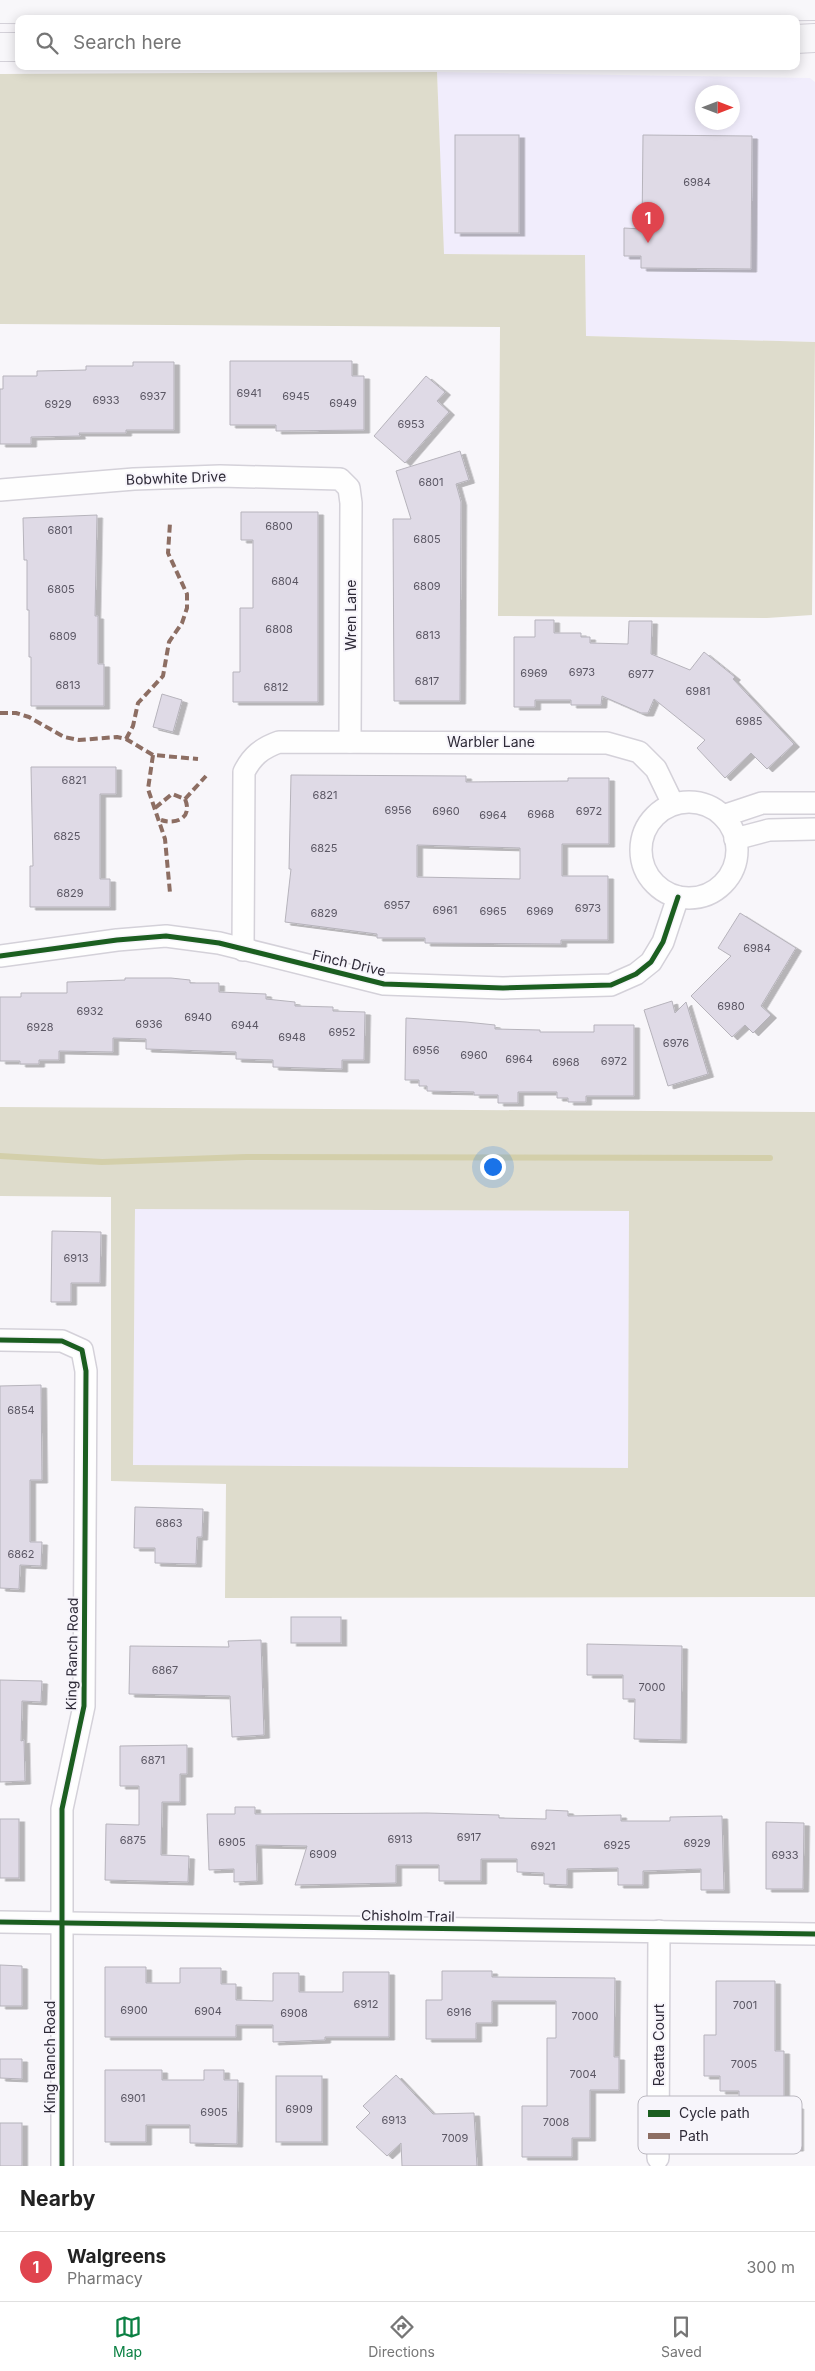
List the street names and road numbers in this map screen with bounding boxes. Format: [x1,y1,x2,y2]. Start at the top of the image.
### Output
street label: Bobwhite Drive [126,467,226,488]
street label: Wren Lane [342,580,359,650]
street label: Warbler Lane [447,733,535,750]
street label: Finch Drive [311,946,388,979]
street label: King Ranch Road [62,1597,81,1711]
street label: Chisholm Trail [361,1906,455,1925]
street label: King Ranch Road [41,2001,58,2113]
street label: Reatta Court [650,2003,667,2086]

